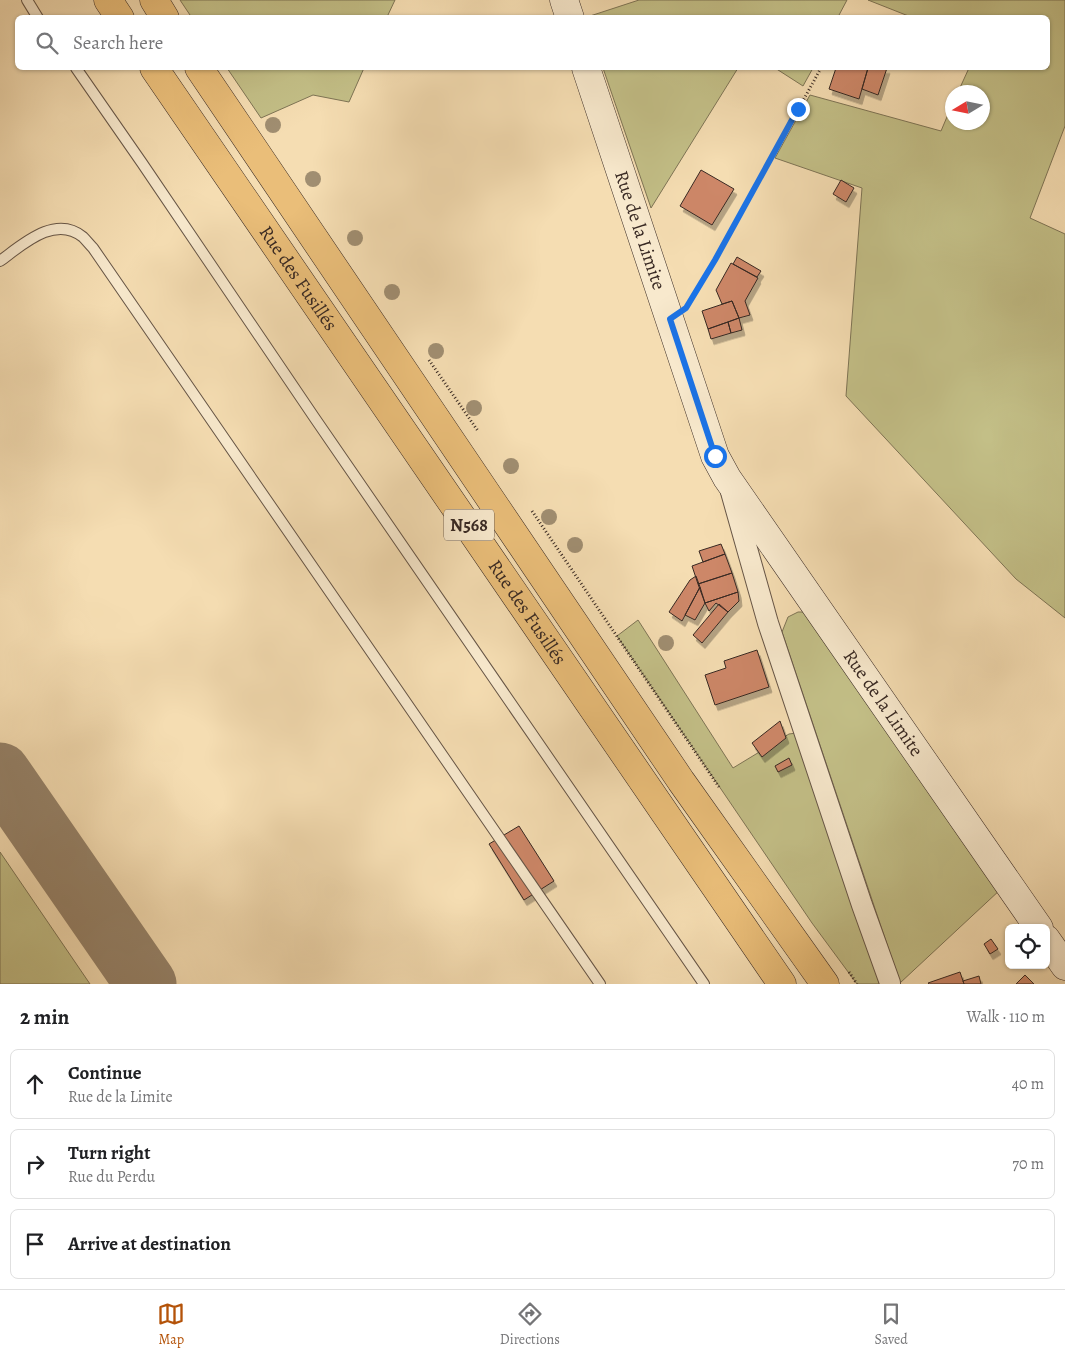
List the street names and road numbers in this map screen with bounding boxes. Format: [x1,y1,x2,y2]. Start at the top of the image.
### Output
street label: Rue de la Limite [608,167,672,293]
street label: Rue des Fusillés [253,221,343,336]
road number: N568 [444,510,494,540]
street label: Rue des Fusillés [482,555,572,670]
street label: Rue de la Limite [837,645,929,762]

